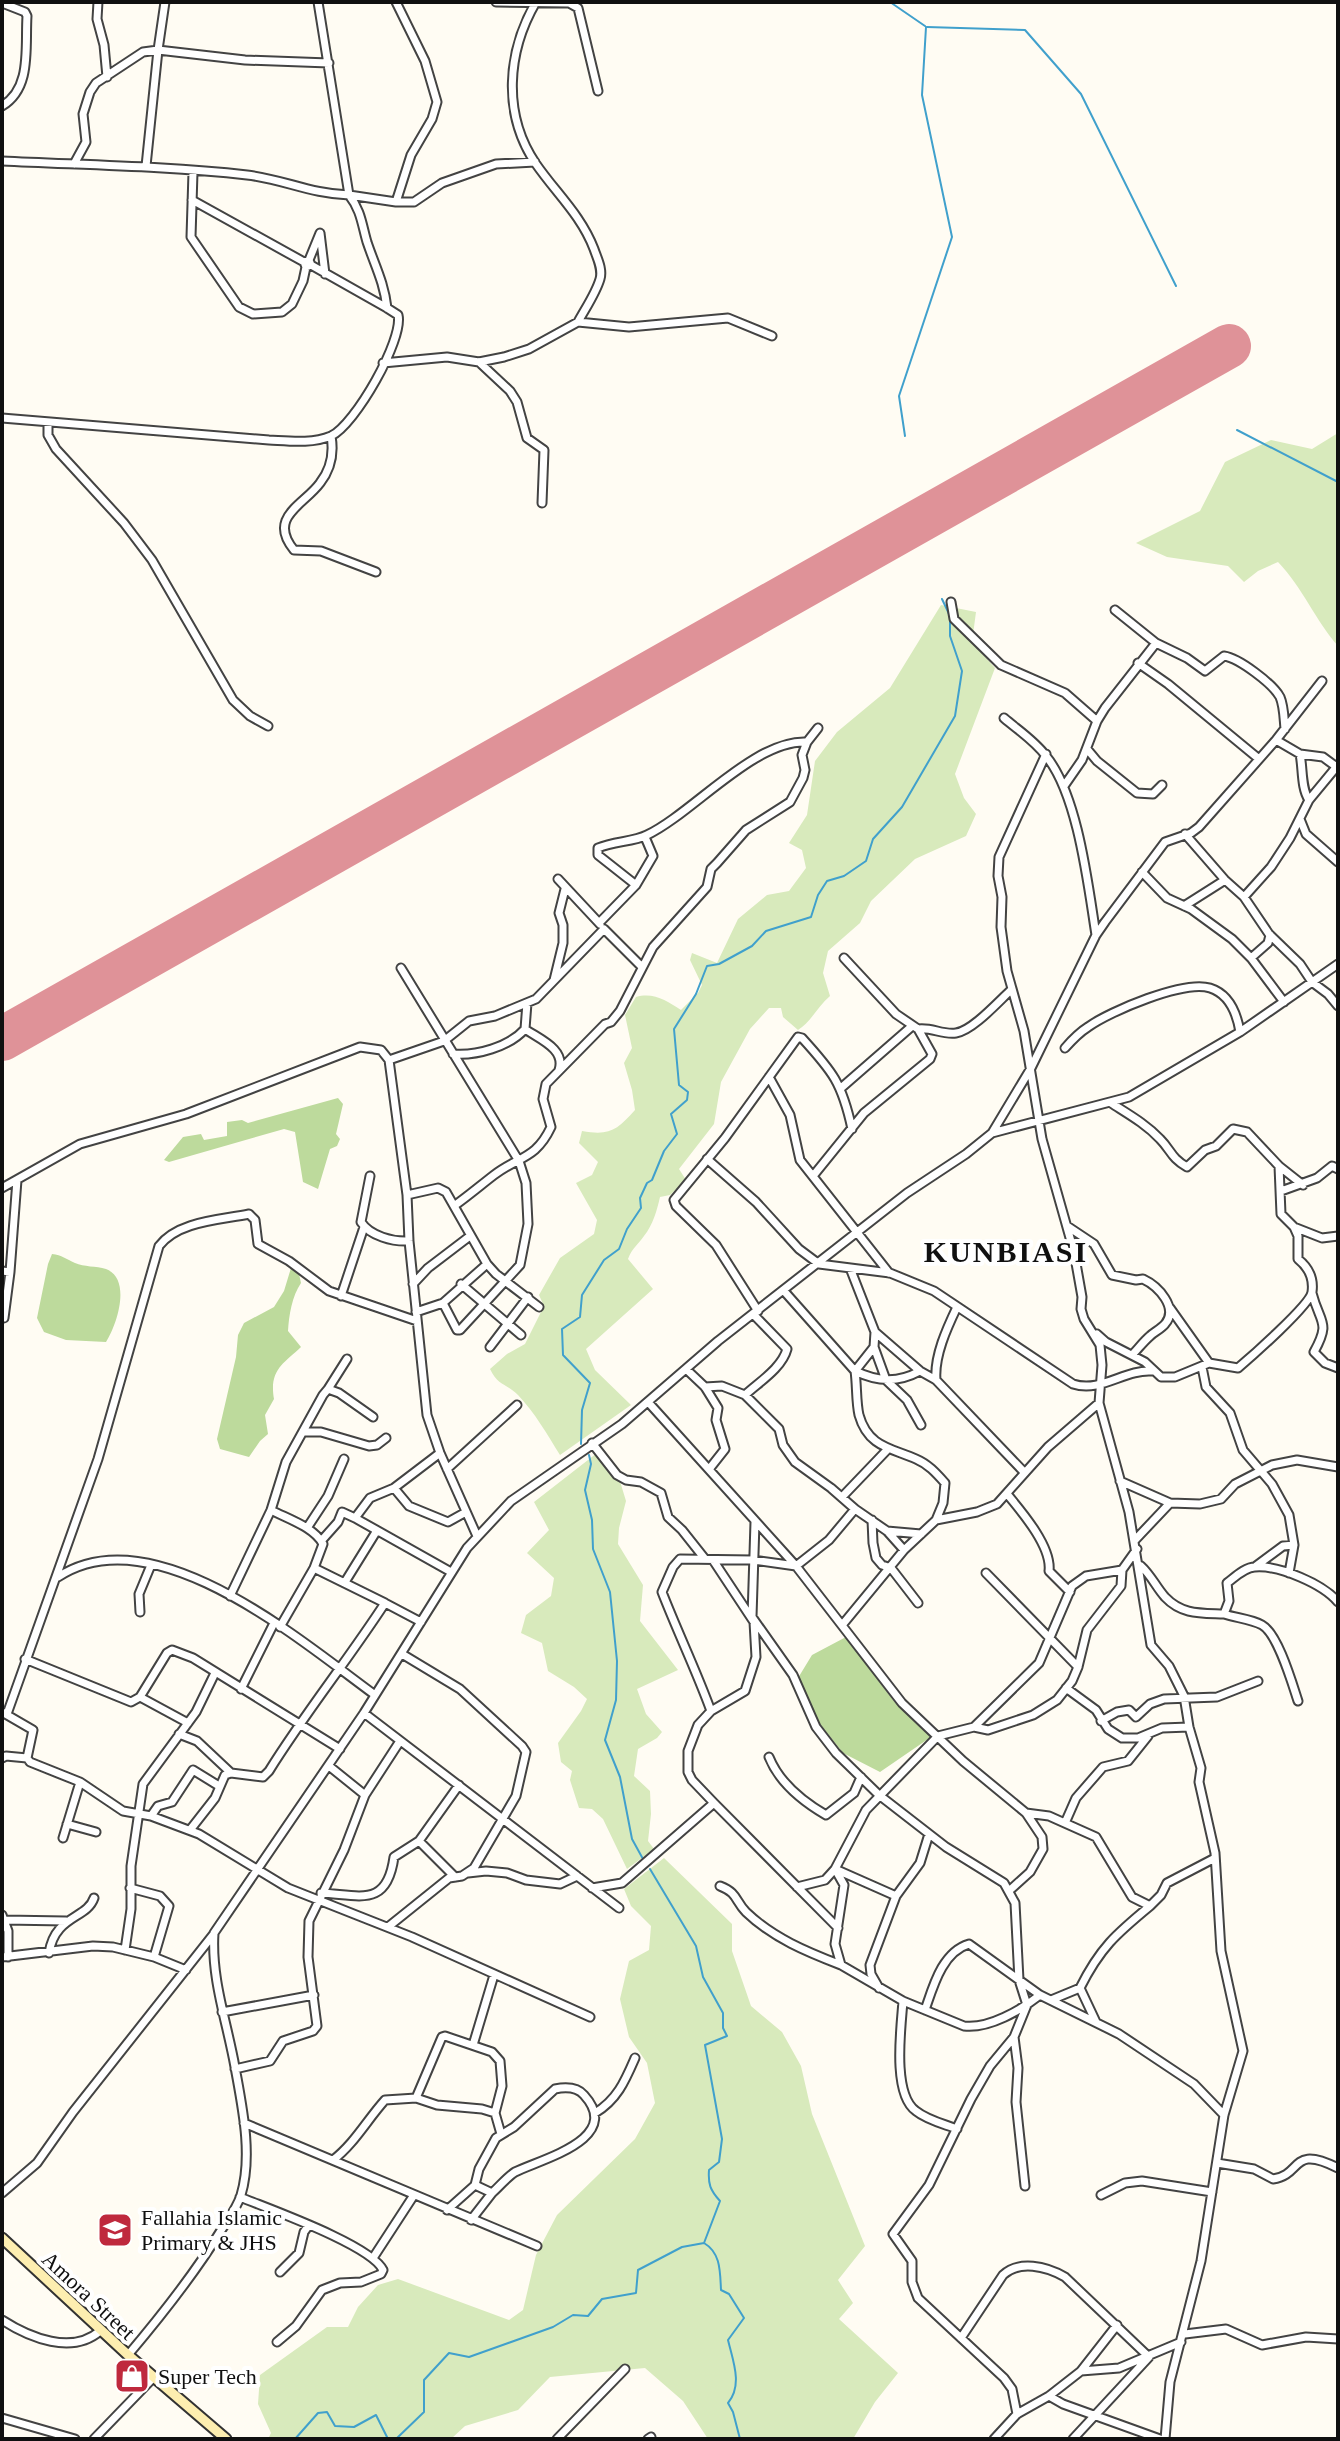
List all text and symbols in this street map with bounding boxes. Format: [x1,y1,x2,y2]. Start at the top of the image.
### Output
district label: KUNBIASI [924,1235,1088,1268]
place label: Fallahia Islamic Primary & JHS [141,2205,282,2255]
school or university icon: Fallahia Islamic Primary & JHS [96,2211,134,2249]
street label: Amora Street [37,2246,140,2345]
shop icon: Super Tech [113,2357,151,2395]
place label: Super Tech [158,2364,257,2389]

